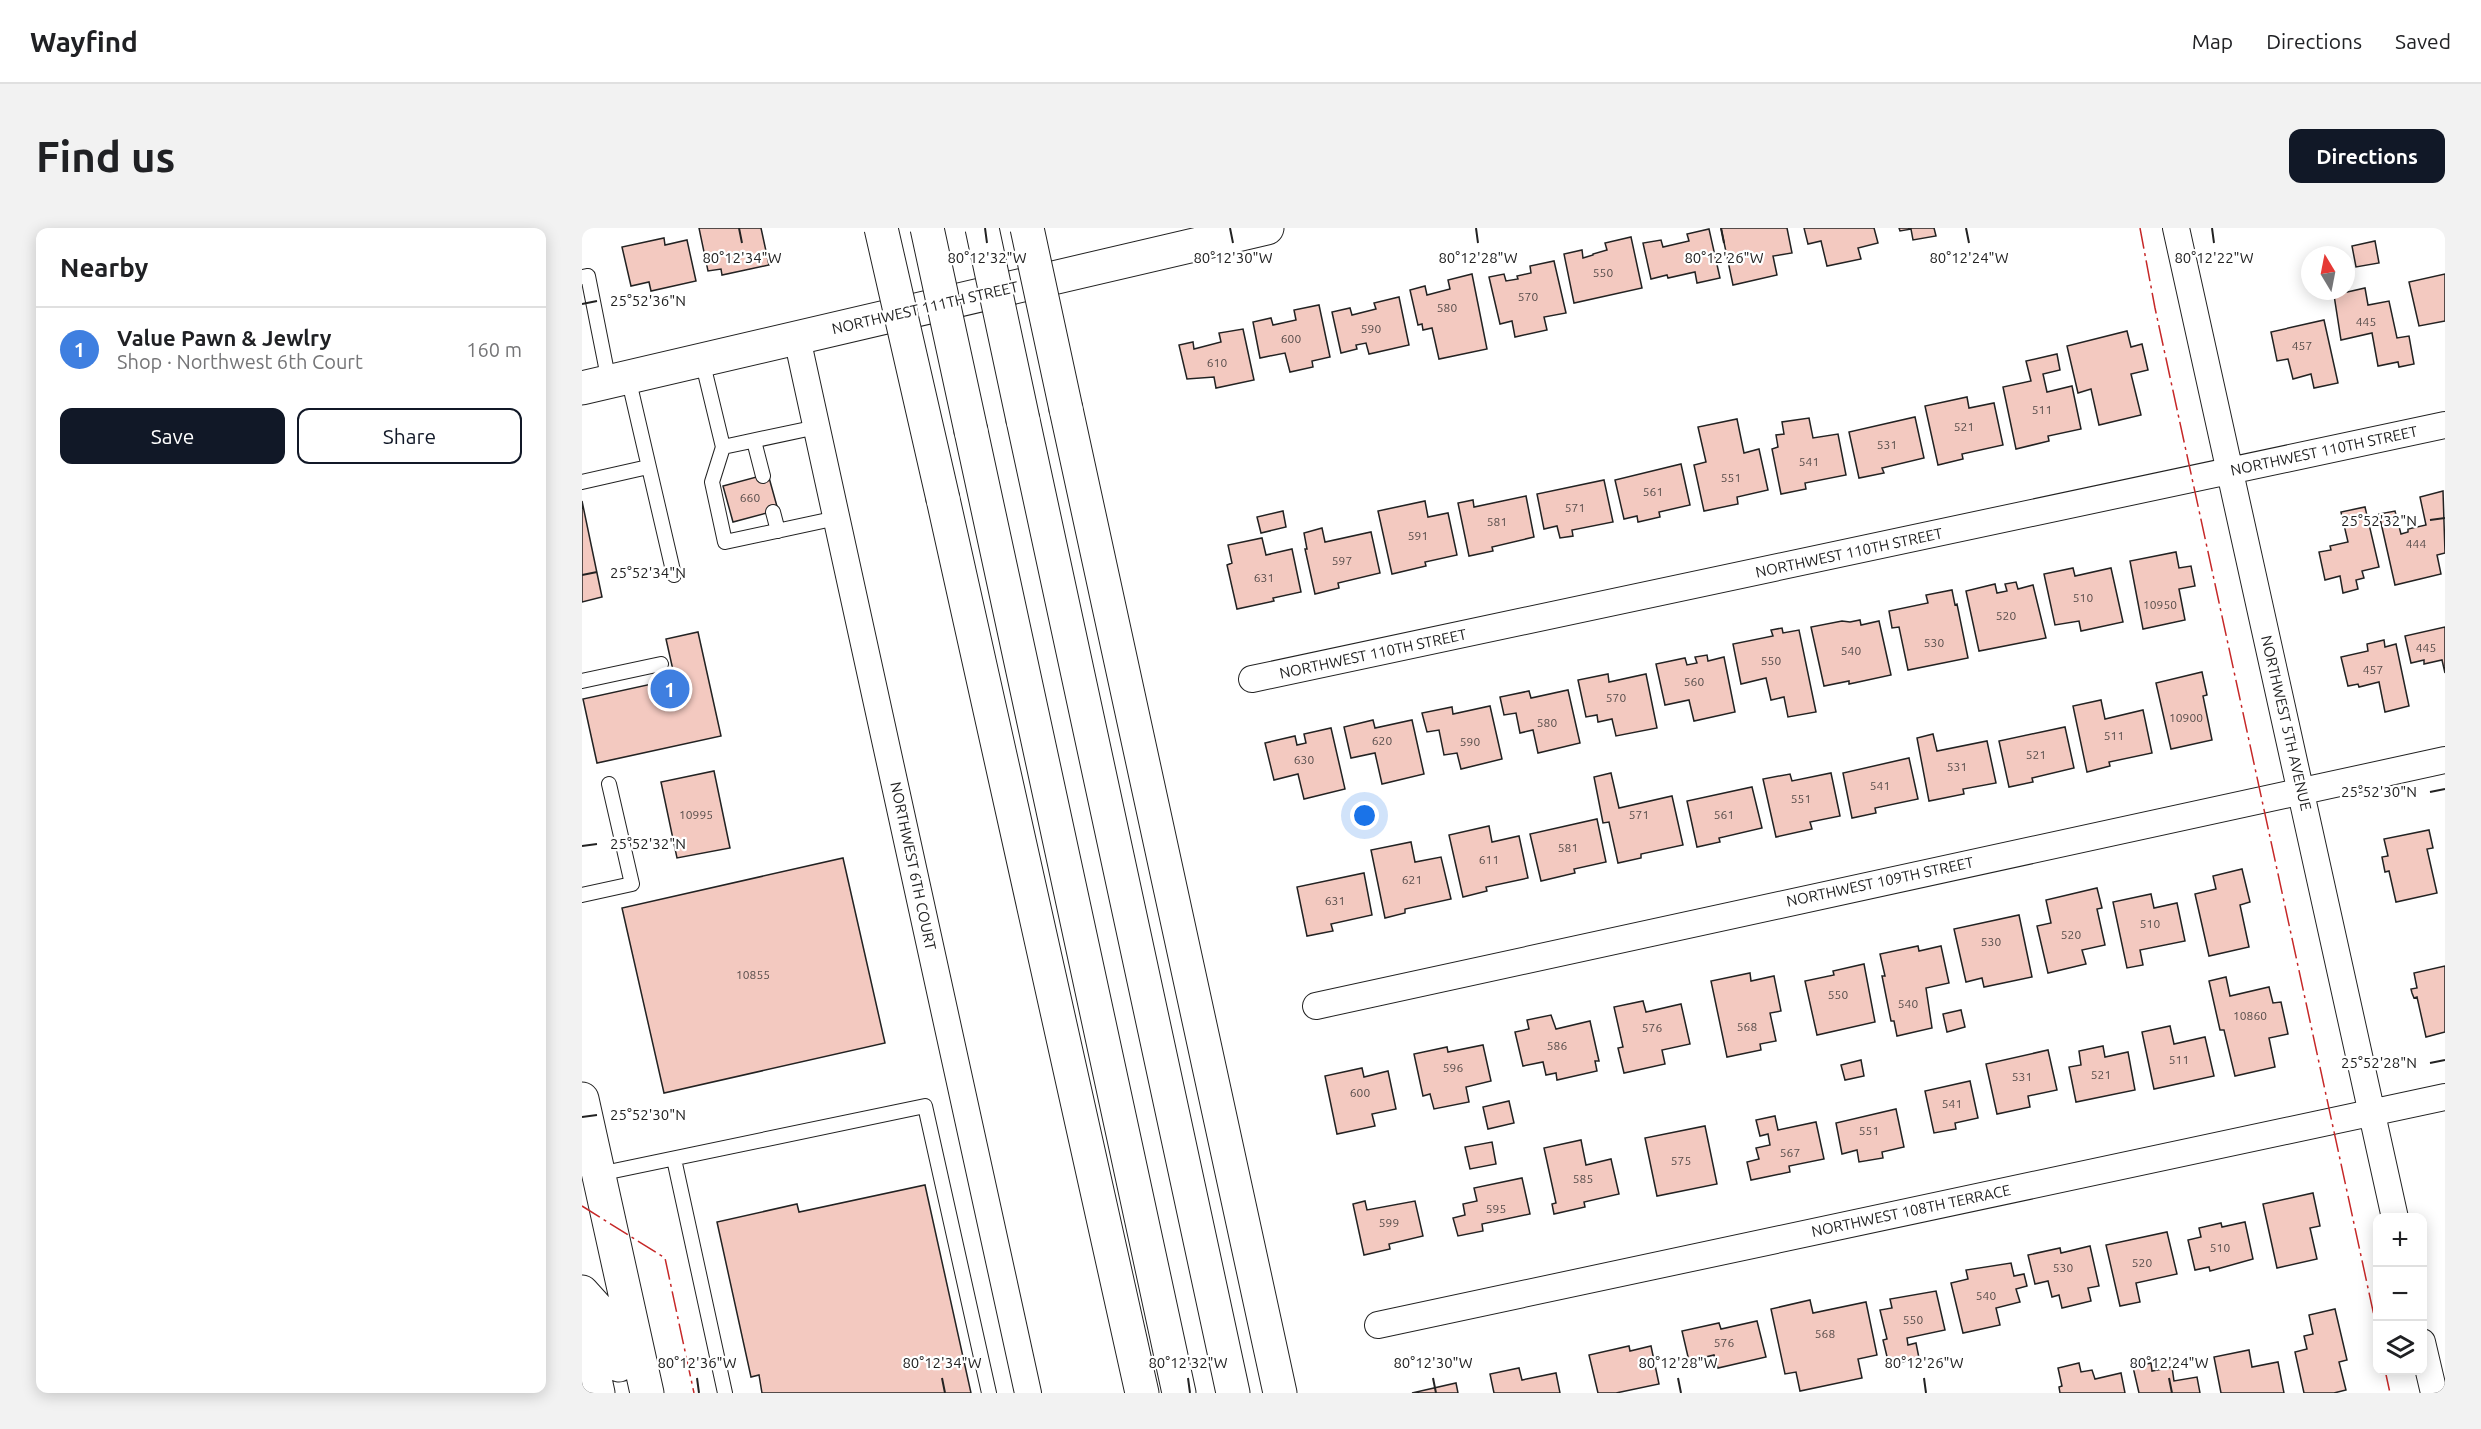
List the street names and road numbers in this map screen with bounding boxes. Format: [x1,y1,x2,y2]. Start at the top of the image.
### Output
street label: NORTHWEST 111TH STREET [830,278,1020,337]
street label: NORTHWEST 110TH STREET [2229,422,2420,479]
street label: NORTHWEST 110TH STREET [1754,524,1945,581]
street label: NORTHWEST 110TH STREET [1278,625,1469,682]
street label: NORTHWEST 5TH AVENUE [2258,634,2315,812]
street label: NORTHWEST 6TH COURT [887,780,940,952]
street label: NORTHWEST 109TH STREET [1785,853,1976,910]
street label: NORTHWEST 108TH TERRACE [1810,1181,2012,1240]

